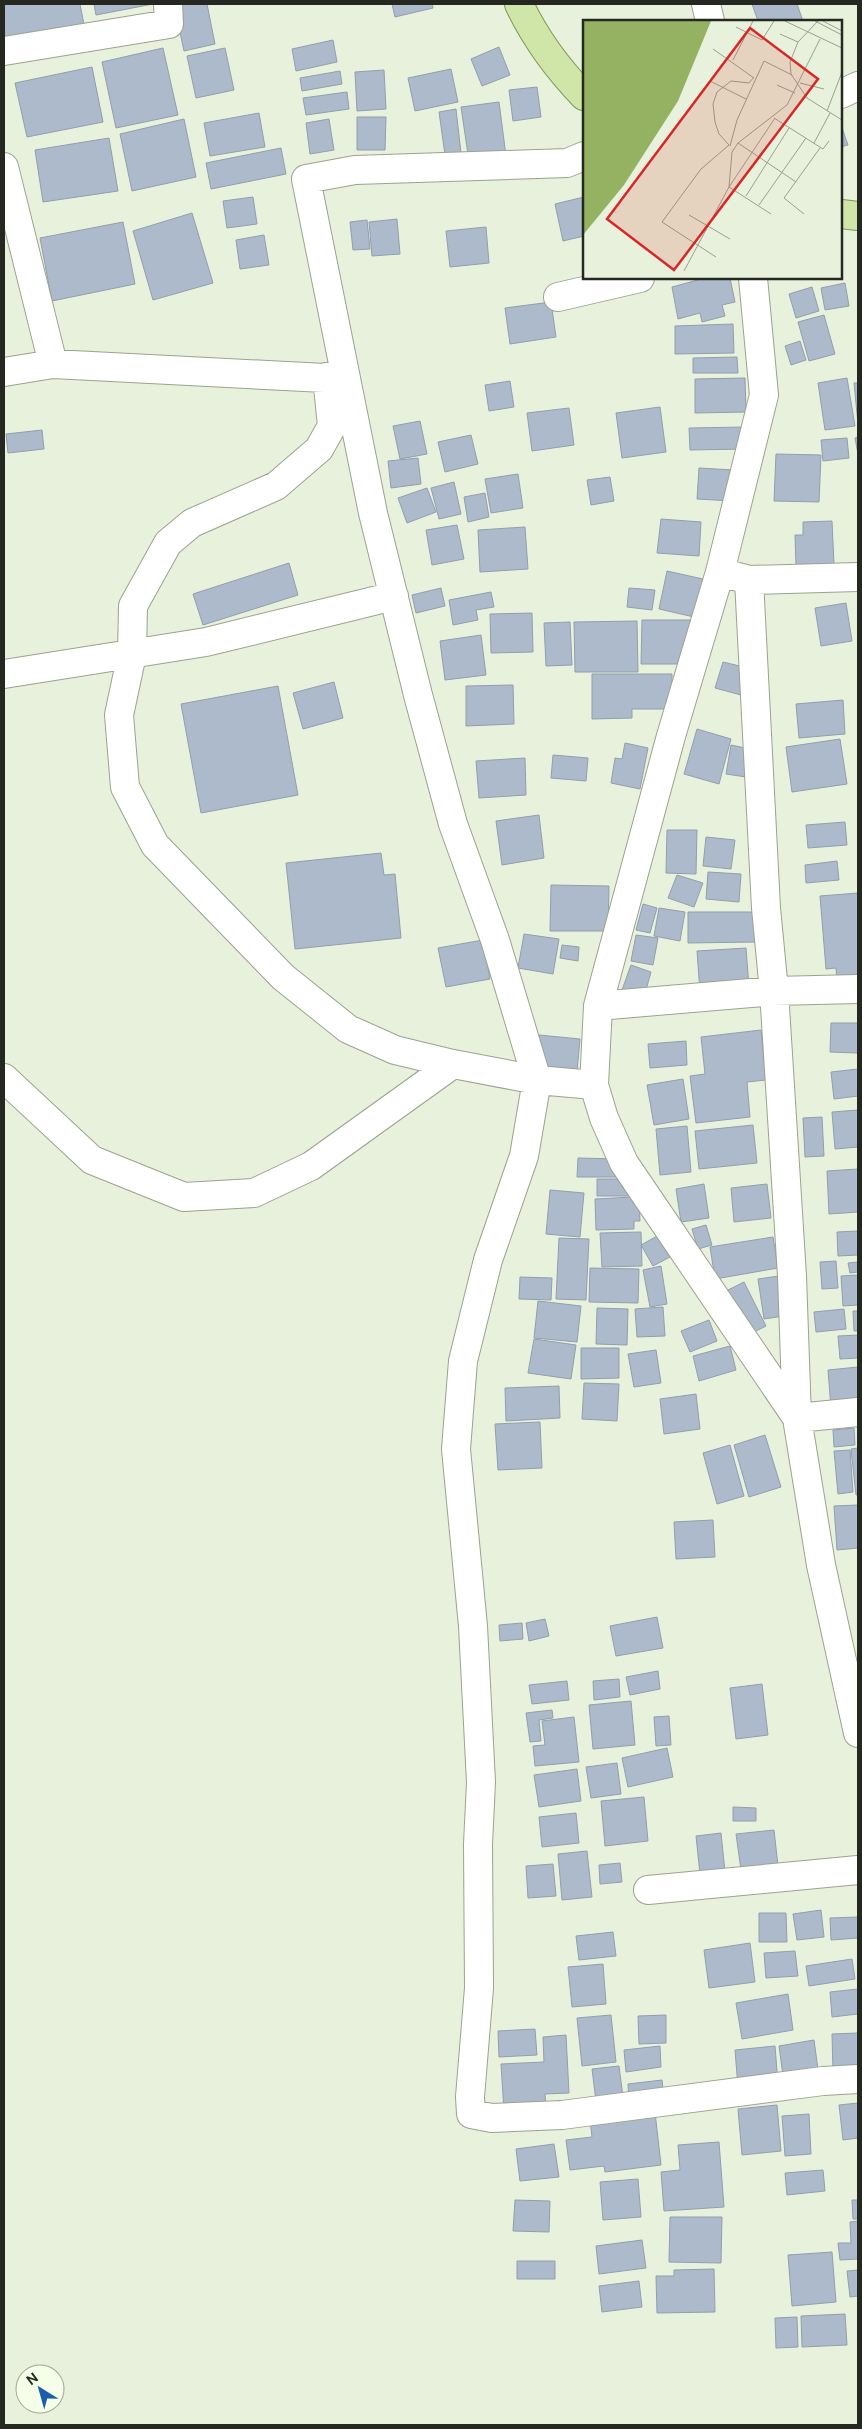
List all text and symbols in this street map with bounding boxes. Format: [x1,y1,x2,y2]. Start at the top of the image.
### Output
inset map [583,20,842,279]
north arrow [15,2364,65,2414]
text: N [23,2368,42,2389]

